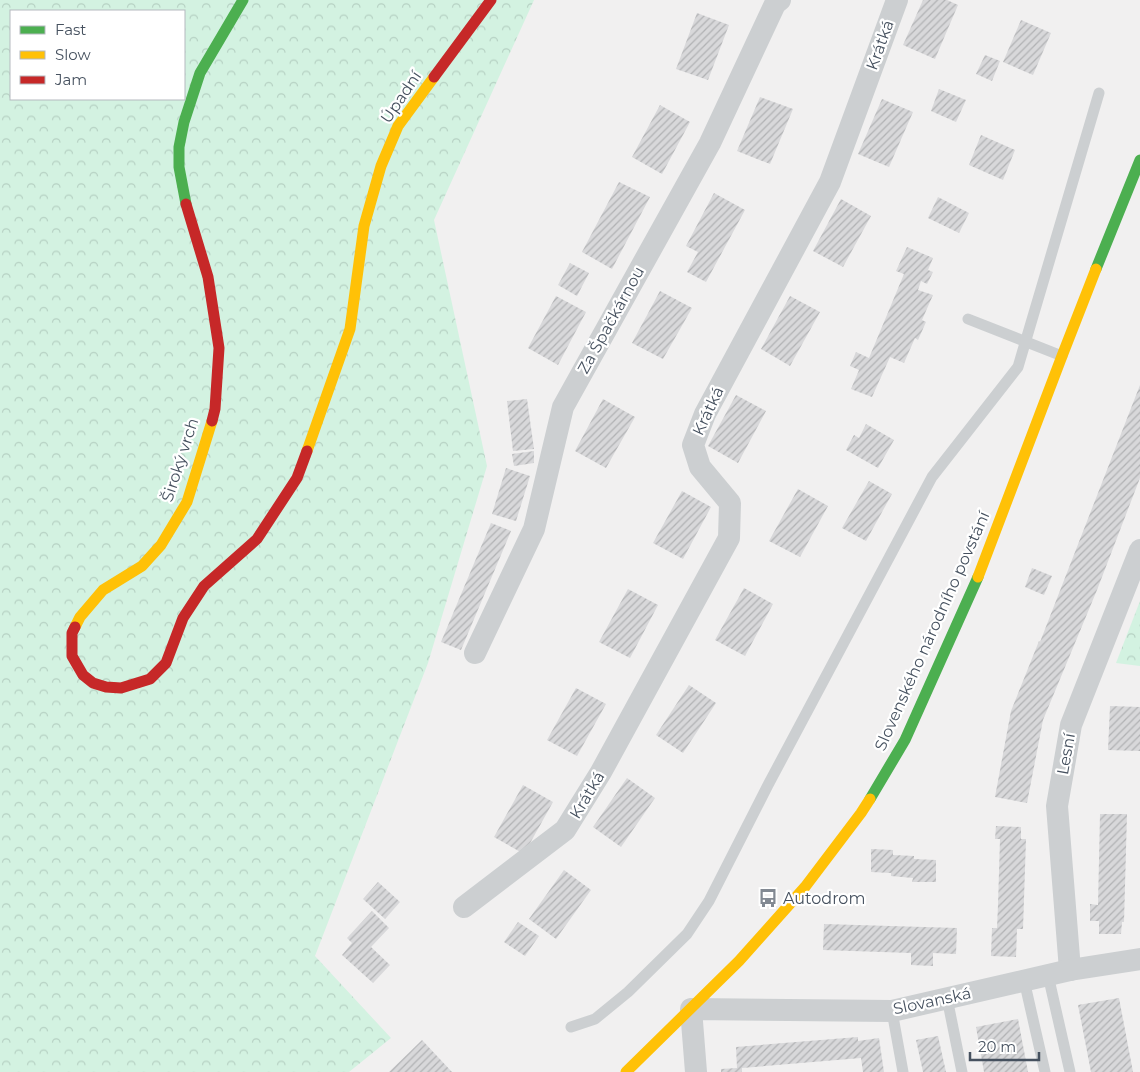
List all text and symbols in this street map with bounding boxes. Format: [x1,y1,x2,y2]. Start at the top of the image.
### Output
legend [10,10,185,100]
street label: Krátká [862,17,898,73]
text: Fast [55,20,86,39]
text: Slow [55,45,91,64]
street label: Úpadní [377,67,426,127]
text: Jam [54,70,87,89]
street label: Za Špačkárnou [574,263,648,377]
street label: Krátká [688,384,728,438]
street label: Široký vrch [158,416,202,504]
street label: Slovenského národního povstání [870,508,994,754]
street label: Lesní [1053,731,1079,776]
street label: Krátká [566,768,608,822]
bus stop icon: Autodrom [757,887,779,909]
place label: Autodrom [783,889,865,908]
street label: Slovanská [891,983,973,1019]
scale bar [970,1030,1039,1062]
text: 20 m [978,1037,1016,1056]

